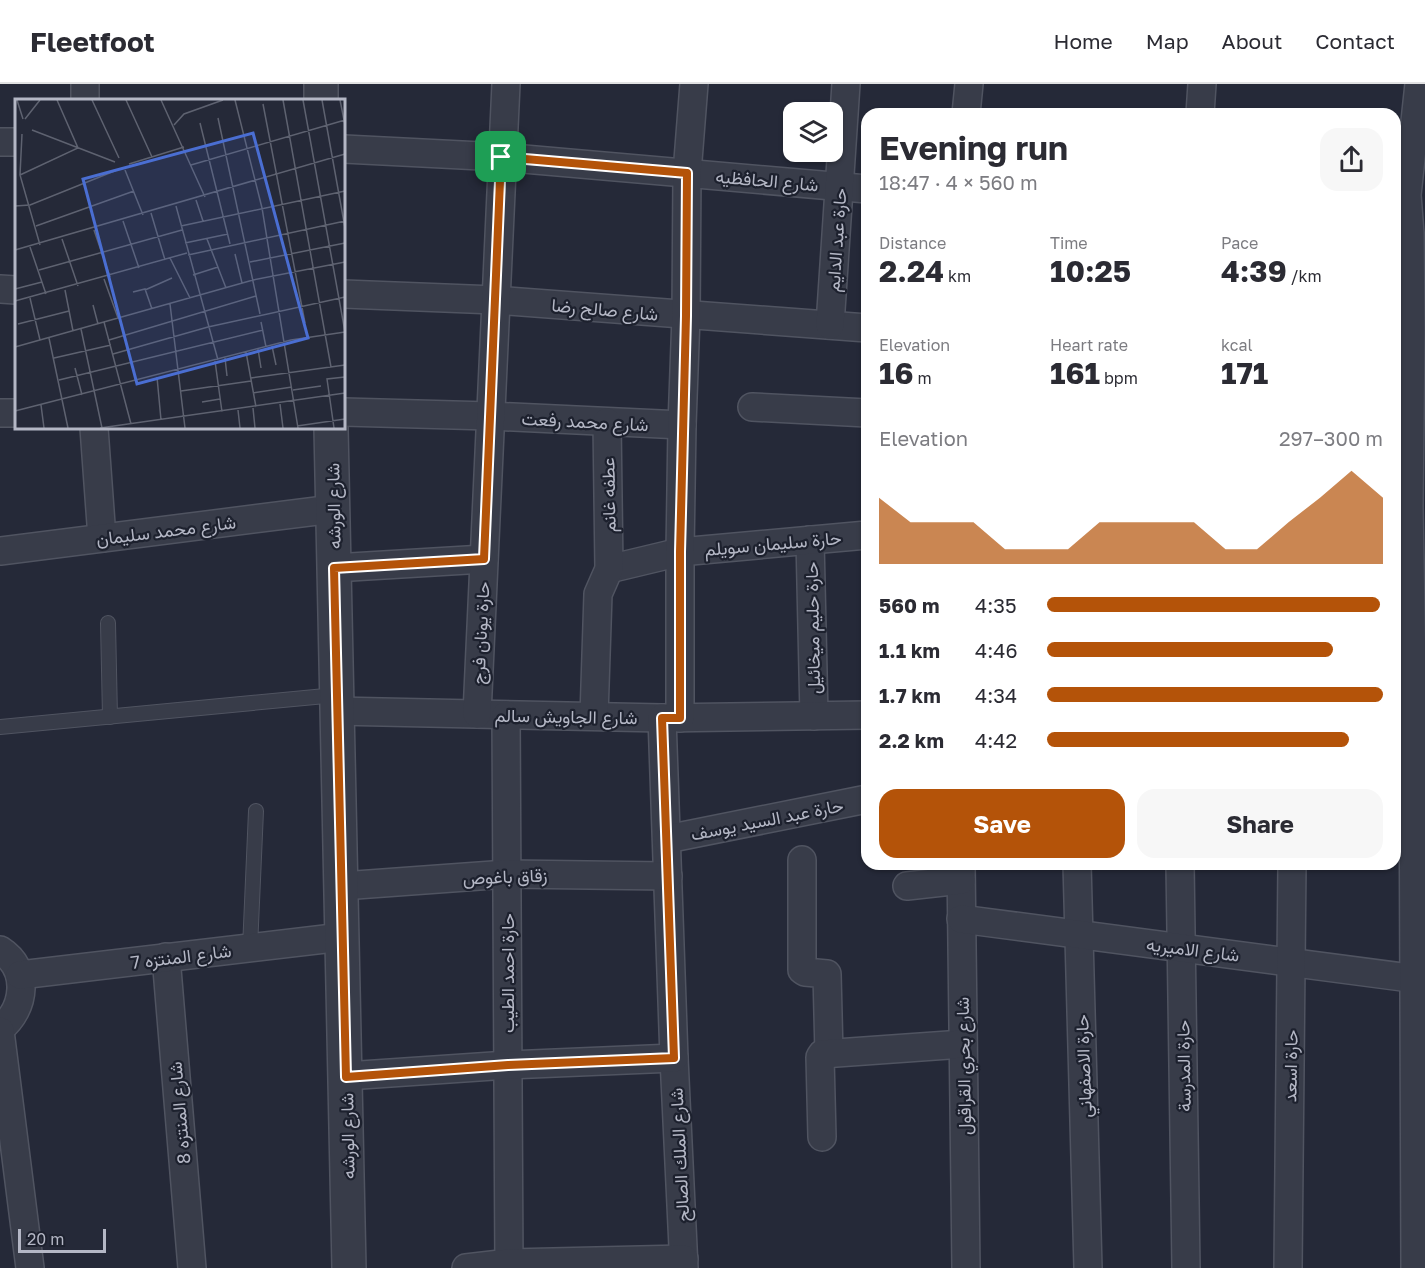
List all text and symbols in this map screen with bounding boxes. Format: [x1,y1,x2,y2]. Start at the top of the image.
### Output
text: Fleetfoot [30,25,155,58]
text: Home [1053,28,1113,54]
text: Map [1146,28,1189,54]
text: About [1222,28,1282,54]
text: Contact [1315,28,1395,54]
inset map [15,99,345,429]
map controls [783,102,843,162]
button: layers [783,102,843,162]
text: Evening run [879,128,1068,167]
button: share [1320,128,1383,191]
pin [475,131,526,182]
icon: arrive [484,140,517,173]
street label: شارع الحافظيه [714,165,819,197]
text: 18:47 · 4 × 560 m [879,170,1038,194]
street label: حارة عبد الدايم [821,187,853,293]
text: Distance [879,233,946,253]
text: Time [1050,233,1088,253]
text: Pace [1221,233,1258,253]
text: 2.24 [879,253,944,289]
text: 10:25 [1050,253,1131,289]
text: 4:39 [1221,253,1287,289]
text: km [944,266,971,286]
text: /km [1287,266,1322,286]
street label: شارع صالح رضا [551,293,659,327]
text: Elevation [879,335,950,355]
text: Heart rate [1050,335,1128,355]
text: kcal [1221,335,1253,355]
text: 16 [879,355,914,391]
text: 161 [1050,355,1100,391]
text: 171 [1221,355,1268,391]
text: m [914,368,932,388]
text: bpm [1100,368,1138,388]
street label: شارع محمد رفعت [521,407,649,437]
text: Elevation [879,426,968,450]
text: 297–300 m [1279,426,1383,450]
street label: عطفه غانم [596,457,622,533]
street label: شارع الورشه [321,463,347,549]
street label: شارع محمد سليمان [95,511,237,551]
street label: حارة سليمان سويلم [704,526,843,562]
street label: حارة حليم ميخائيل [800,562,826,694]
street label: حارة يونان فرج [466,581,496,685]
text: 560 m [879,593,939,617]
text: 4:35 [975,593,1017,617]
text: 1.1 km [879,638,940,662]
text: 4:46 [975,638,1018,662]
text: 1.7 km [879,683,941,707]
text: 4:34 [975,683,1017,707]
street label: شارع الجاويش سالم [494,704,638,730]
text: 2.2 km [879,728,944,752]
text: 4:42 [975,728,1017,752]
button: Save [879,789,1125,858]
button: Share [1137,789,1383,858]
street label: حارة عبد السيد يوسف [689,793,845,846]
street label: زقاق باغوص [462,864,548,889]
street label: حارة احمد الطيب [496,913,519,1033]
street label: شارع الاميريه [1145,932,1241,968]
street label: شارع المنتزه 7 [129,939,233,975]
street label: شارع بحري القراقول [951,997,980,1135]
street label: حارة الاصفهاني [1070,1014,1101,1118]
street label: حارة المدرسة [1171,1020,1196,1112]
street label: حارة اسعد [1278,1029,1303,1103]
street label: شارع المنتزه 8 [164,1061,196,1165]
street label: شارع الملك الصالح [665,1087,695,1223]
street label: شارع الورشه [335,1093,361,1179]
scale bar [18,1226,106,1254]
text: 20 m [27,1229,64,1249]

